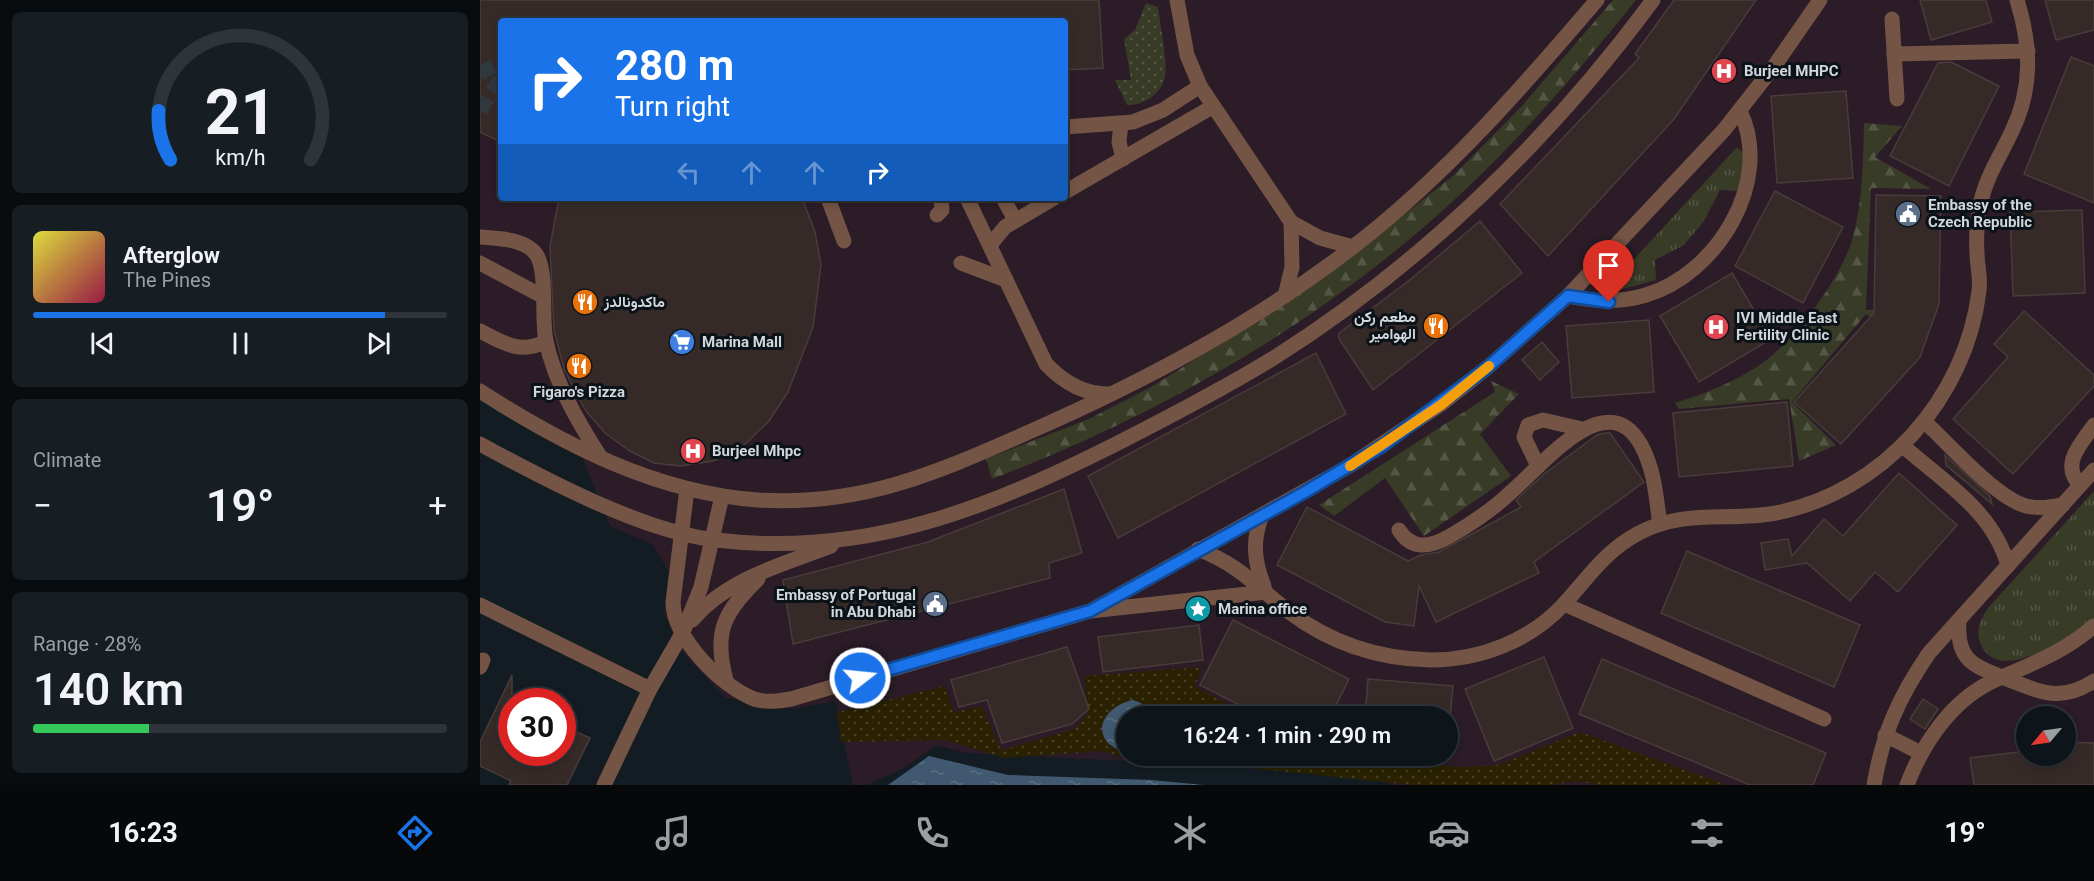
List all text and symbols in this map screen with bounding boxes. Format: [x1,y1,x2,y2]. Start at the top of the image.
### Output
text: 280 m [615,41,734,90]
icon: right [516,42,594,120]
hospital icon: Burjeel MHPC [1709,56,1739,86]
place label: Burjeel MHPC [1744,62,1839,80]
text: 21 [204,76,276,149]
text: Turn right [615,91,730,123]
text: km/h [215,145,265,170]
icon: left [672,156,705,189]
icon: ahead [735,156,768,189]
icon: ahead [798,156,831,189]
icon: right [861,156,894,189]
place label: Embassy of the Czech Republic [1928,196,2032,231]
public building icon: Embassy of the Czech Republic [1893,199,1923,229]
pin [1583,240,1634,302]
text: Afterglow [123,243,220,268]
icon: arrive [1592,249,1625,282]
text: The Pines [123,268,211,292]
restaurant icon: ماكدونالدز [570,287,600,317]
place label: ماكدونالدز [603,293,665,311]
place label: مطعم ركن الهوامير [1354,308,1416,343]
place label: IVI Middle East Fertility Clinic [1736,309,1837,344]
restaurant icon: مطعم ركن الهوامير [1421,311,1451,341]
hospital icon: IVI Middle East Fertility Clinic [1701,312,1731,342]
icon: previous [86,327,119,360]
icon: pause [224,327,257,360]
icon: next [362,327,395,360]
supermarket icon: Marina Mall [667,327,697,357]
place label: Marina Mall [702,333,782,351]
restaurant icon: Figaro's Pizza [564,351,594,381]
place label: Figaro's Pizza [533,383,625,401]
hospital icon: Burjeel Mhpc [678,436,708,466]
place label: Burjeel Mhpc [712,442,801,460]
text: Climate [33,448,101,472]
text: 19° [206,479,274,532]
text: − [33,486,52,525]
text: + [428,486,447,525]
place label: Embassy of Portugal in Abu Dhabi [776,586,916,621]
public building icon: Embassy of Portugal in Abu Dhabi [920,589,950,619]
place icon: Marina office [1183,594,1213,624]
place label: Marina office [1218,600,1307,618]
text: Range · 28% [33,632,141,656]
position arrow [828,646,892,710]
text: 140 km [33,663,184,716]
speed limit sign: 30 [498,688,576,766]
north arrow [2016,706,2076,766]
map controls [2016,706,2076,766]
text: 16:24 · 1 min · 290 m [1183,723,1391,748]
icon: directions [394,812,436,854]
icon: music [652,812,694,854]
icon: phone [911,812,953,854]
icon: climate [1169,812,1211,854]
icon: car [1428,812,1470,854]
icon: filters [1686,812,1728,854]
text: 16:23 [108,817,178,849]
text: 19° [1944,817,1986,849]

